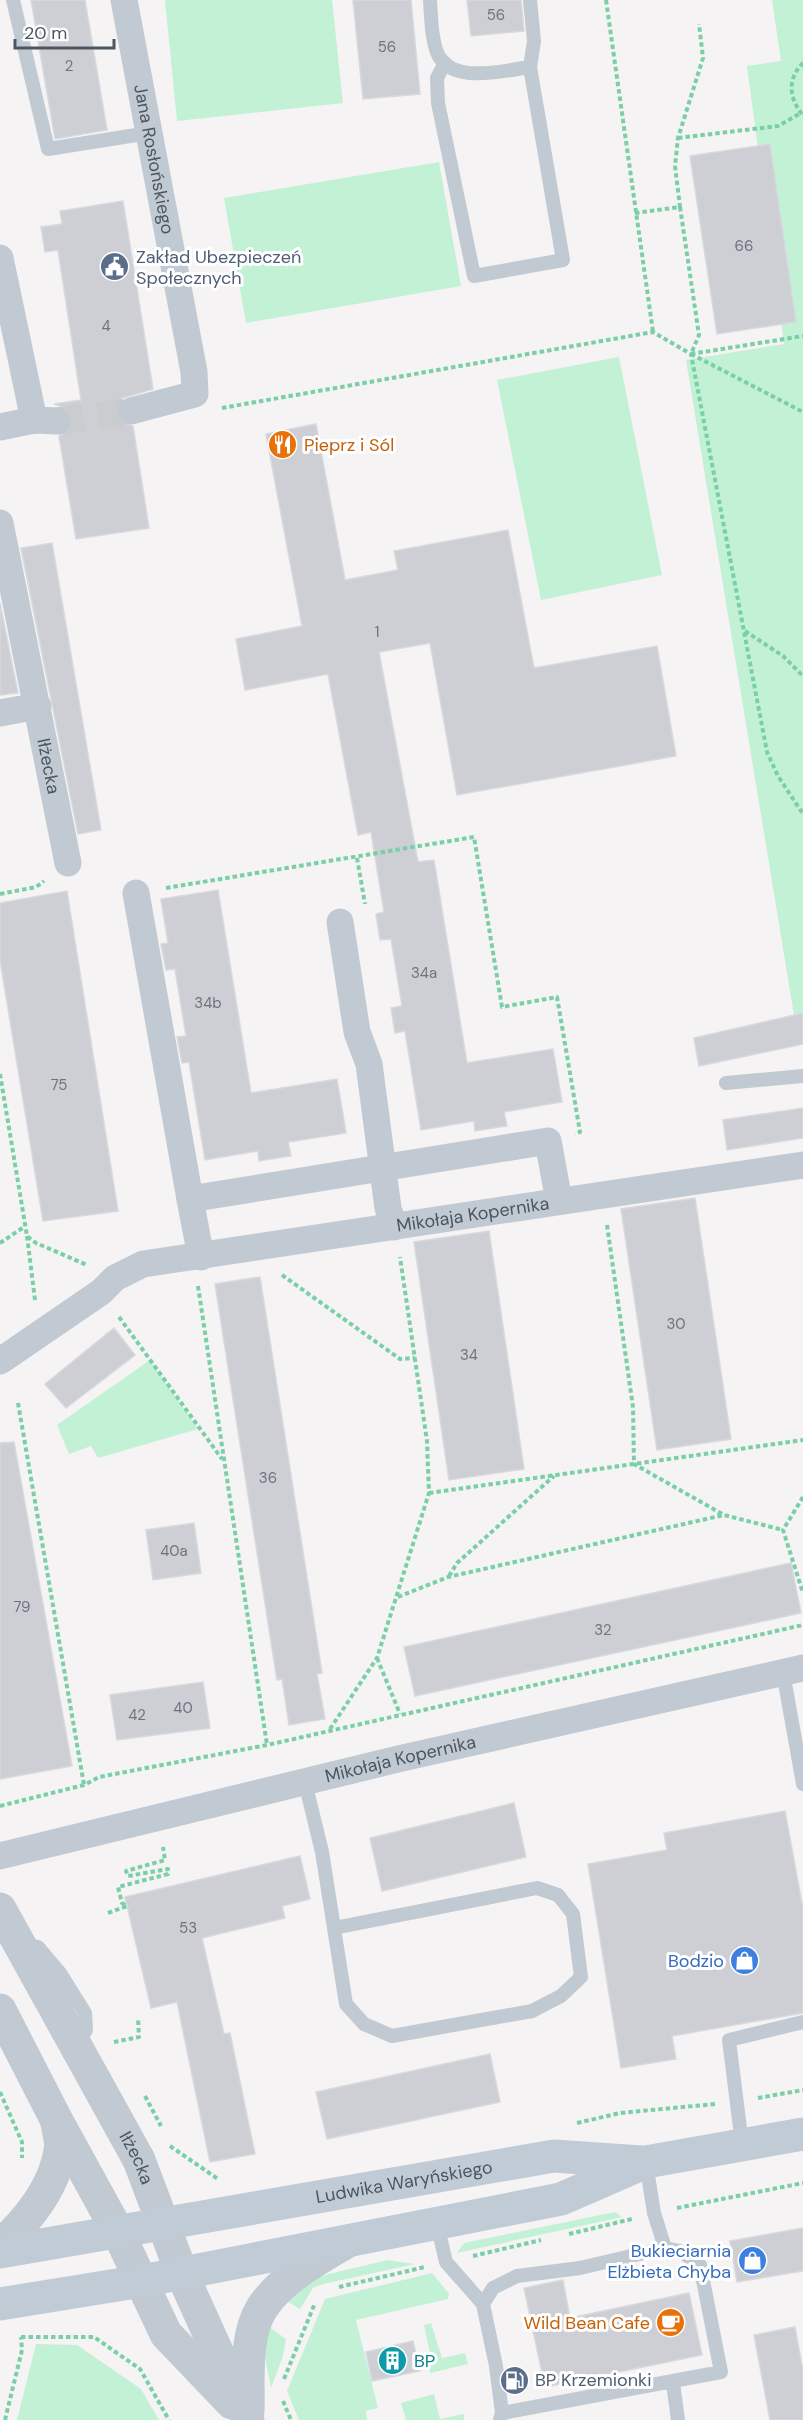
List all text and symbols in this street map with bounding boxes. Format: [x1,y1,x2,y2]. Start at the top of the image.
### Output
house number: 56 [487,5,505,25]
scale bar [15,12,114,50]
text: 20 m [24,21,67,45]
house number: 56 [378,37,396,57]
house number: 2 [65,56,73,76]
street label: Jana Rosłońskiego [128,82,180,236]
house number: 66 [735,236,753,256]
place label: Zakład Ubezpieczeń Społecznych [136,245,301,290]
public building icon: Zakład Ubezpieczeń Społecznych [99,251,131,283]
house number: 4 [101,316,111,336]
restaurant icon: Pieprz i Sól [267,429,299,461]
place label: Pieprz i Sól [304,433,394,457]
house number: 1 [375,622,379,642]
street label: Iłżecka [31,736,66,796]
house number: 34a [411,963,437,983]
house number: 34b [194,993,222,1013]
house number: 75 [51,1075,67,1095]
street label: Mikołaja Kopernika [395,1191,551,1238]
house number: 30 [666,1314,686,1334]
house number: 34 [460,1345,478,1365]
house number: 36 [259,1468,277,1488]
house number: 40a [160,1541,188,1561]
house number: 79 [13,1597,31,1617]
house number: 32 [594,1620,612,1640]
house number: 40 [173,1698,193,1718]
house number: 42 [128,1705,146,1725]
street label: Mikołaja Kopernika [323,1730,478,1788]
house number: 53 [179,1918,197,1938]
shop icon: Bodzio [729,1945,761,1977]
place label: Bodzio [668,1949,724,1973]
street label: Iłżecka [113,2127,159,2188]
street label: Ludwika Waryńskiego [314,2155,494,2209]
place label: Bukieciarnia Elżbieta Chyba [607,2239,731,2284]
shop icon: Bukieciarnia Elżbieta Chyba [736,2245,768,2277]
cafe icon: Wild Bean Cafe [655,2307,687,2339]
place label: Wild Bean Cafe [523,2311,650,2335]
building icon: BP [377,2345,409,2377]
place label: BP [414,2349,435,2373]
fuel station icon: BP Krzemionki [498,2364,530,2396]
place label: BP Krzemionki [535,2368,651,2392]

